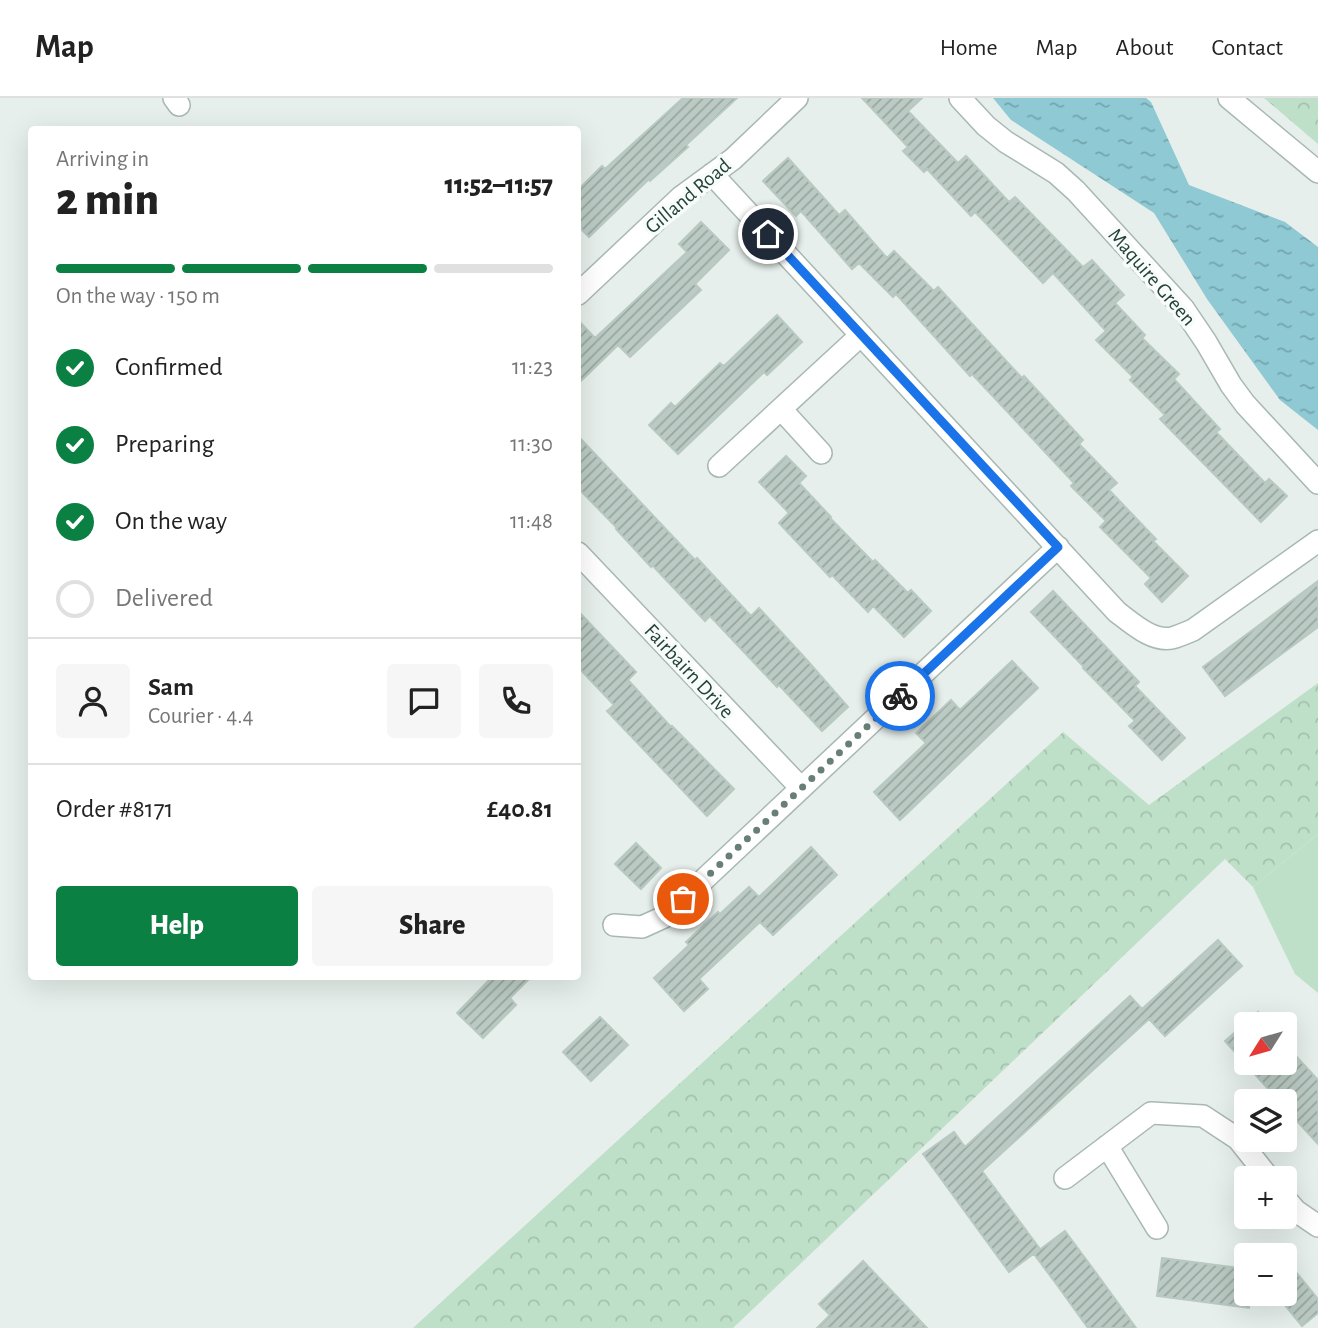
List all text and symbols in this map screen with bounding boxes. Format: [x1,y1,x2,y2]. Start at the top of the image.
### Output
text: Map [35,31,94,64]
text: Home [940,36,998,60]
text: Map [1036,36,1078,60]
text: About [1116,36,1173,60]
text: Contact [1211,36,1283,60]
text: Arriving in [56,148,149,171]
street label: Gilland Road [641,154,735,238]
text: 11:52–11:57 [444,172,553,198]
text: 2 min [56,177,159,223]
pin [738,204,798,264]
icon: home [749,215,787,253]
street label: Maquire Green [1104,224,1200,330]
text: On the way · 150 m [56,285,220,308]
icon: check [56,349,94,387]
text: Confirmed [115,354,223,380]
text: 11:23 [512,356,553,379]
icon: check [56,426,94,464]
text: Preparing [115,431,214,457]
text: 11:30 [510,433,553,456]
icon: check [56,503,94,541]
text: On the way [115,508,227,534]
text: 11:48 [510,510,553,533]
text: Delivered [115,585,213,611]
street label: Fairbairn Drive [640,620,738,722]
courier [865,661,935,731]
button: person [56,664,130,738]
button: chat [387,664,461,738]
button: phone [479,664,553,738]
text: Sam [148,674,194,700]
icon: bike [881,677,919,715]
text: Courier · 4.4 [148,705,254,728]
text: Order #8171 [56,796,174,822]
text: £40.81 [487,796,553,822]
pin [653,869,713,929]
icon: bag [664,880,702,918]
button: Help [56,886,298,966]
button: Share [312,886,553,966]
north arrow [1234,1012,1297,1074]
map controls [1234,1012,1297,1306]
button: layers [1234,1089,1297,1152]
button: + [1234,1166,1297,1229]
button: − [1234,1243,1297,1306]

